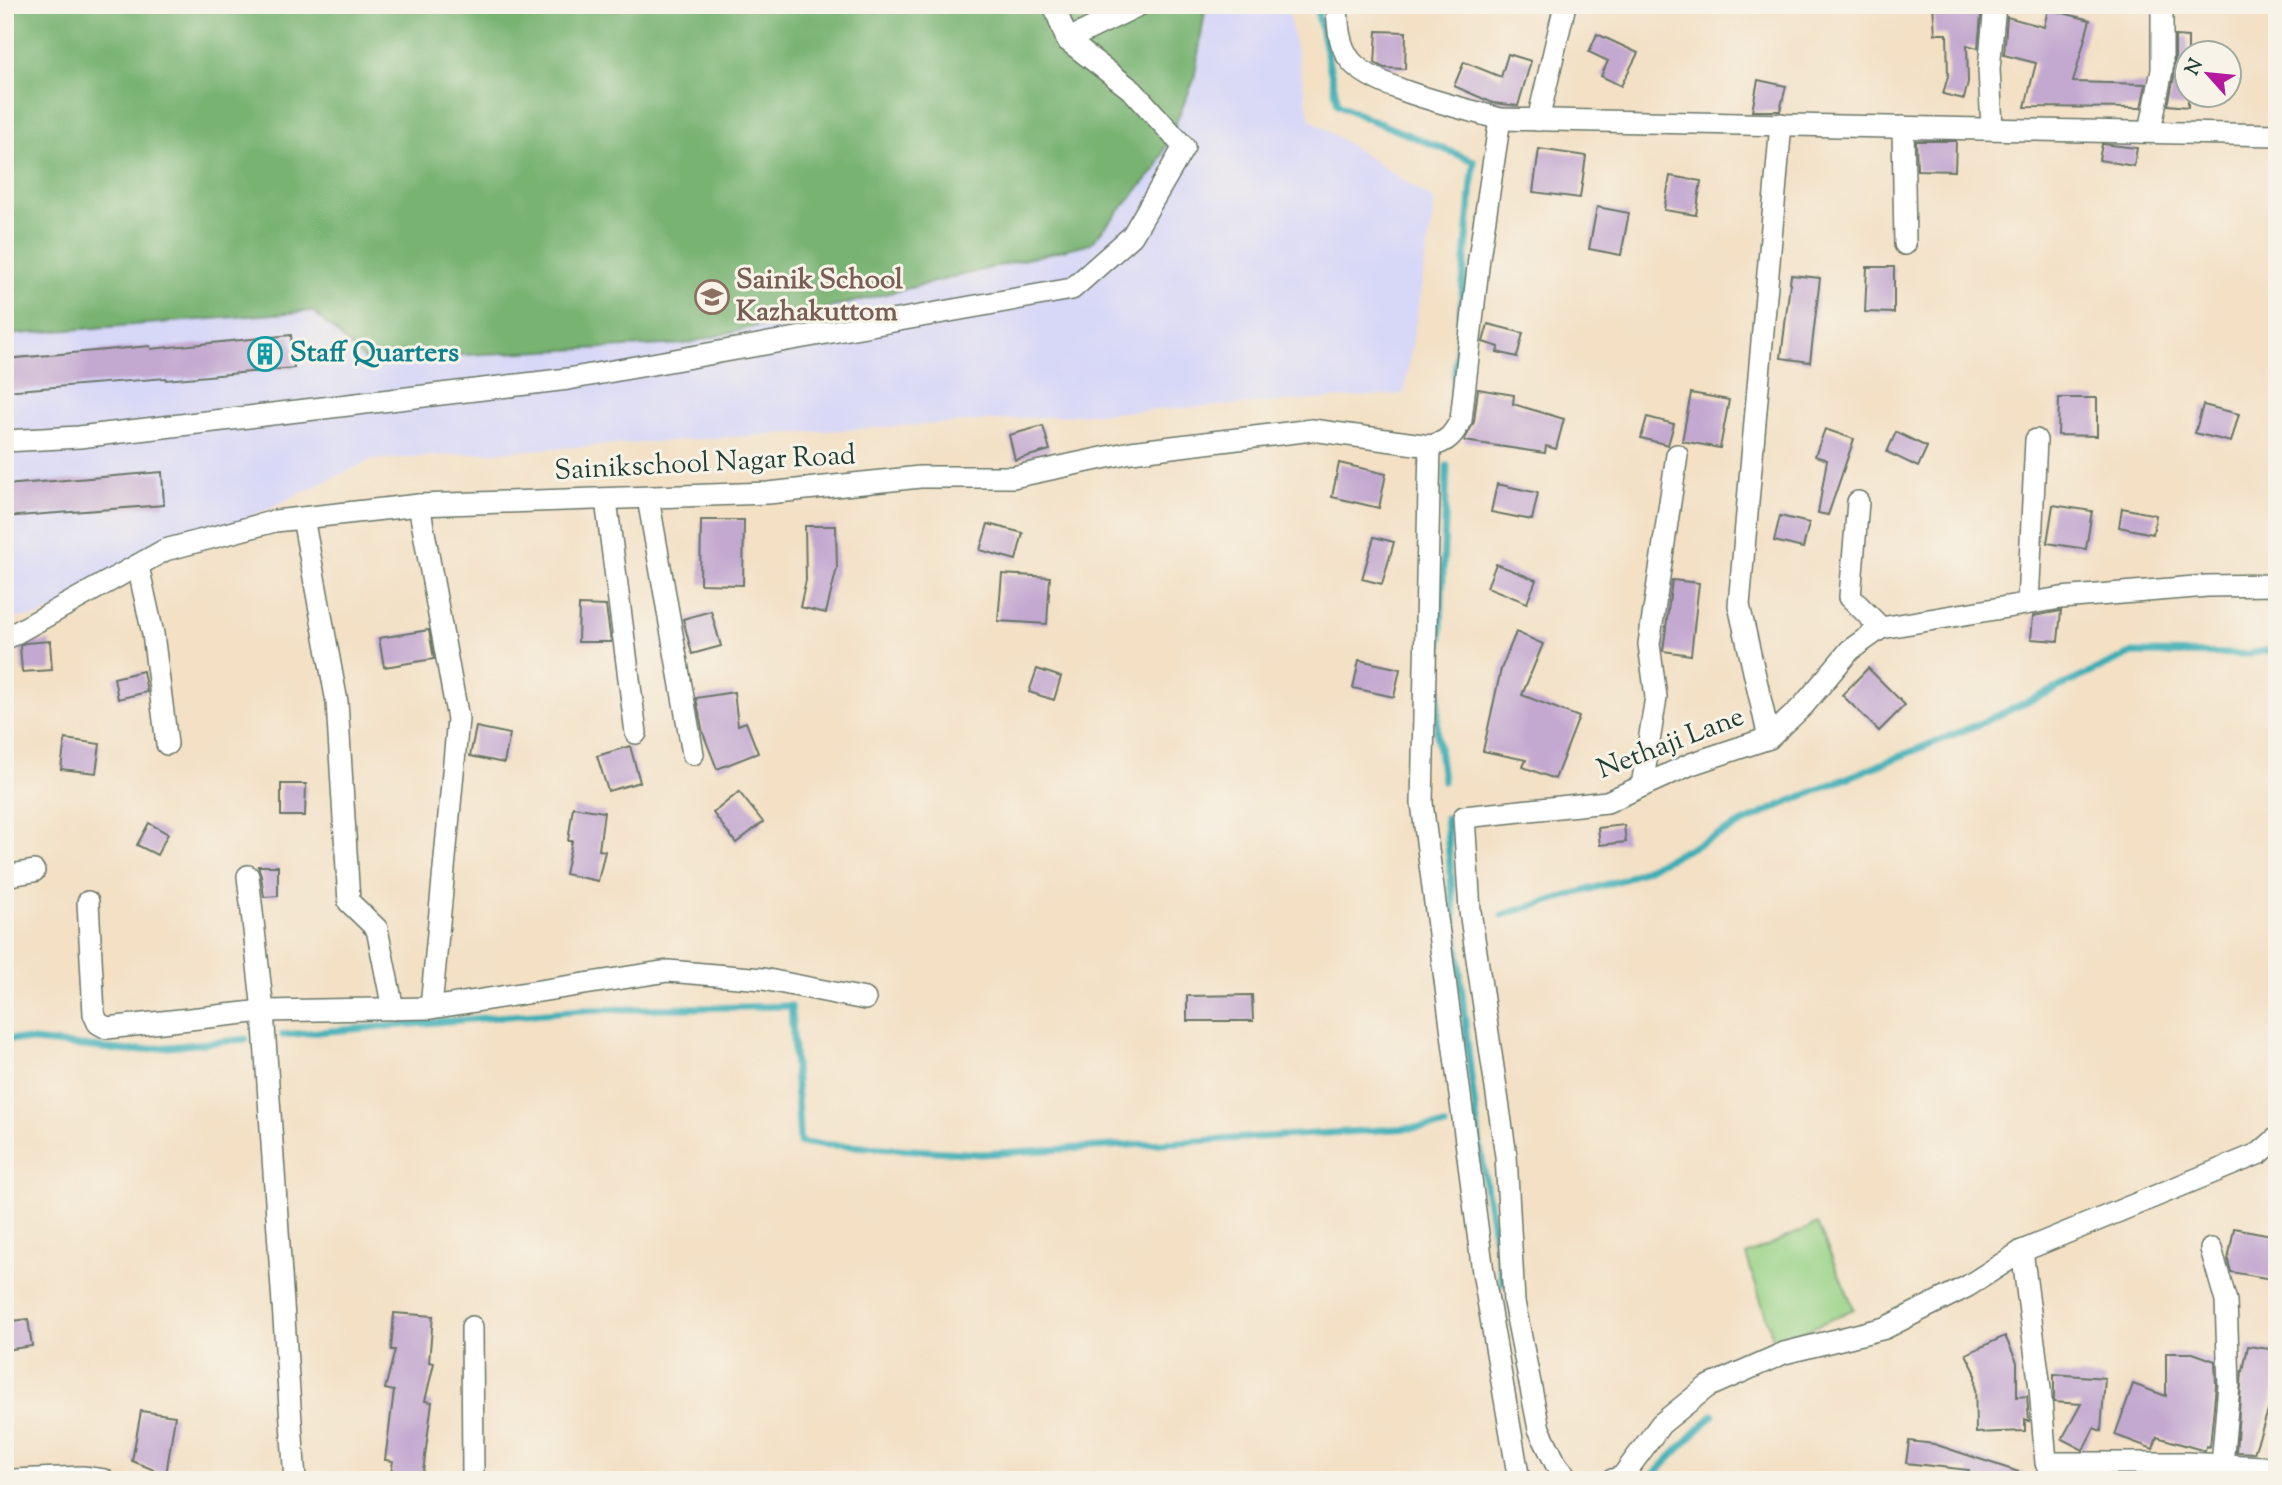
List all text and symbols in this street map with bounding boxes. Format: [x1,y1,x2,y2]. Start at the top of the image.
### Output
north arrow [2174,38,2244,108]
text: N [2180,55,2211,80]
place label: Sainik School Kazhakuttom [736,261,903,333]
school or university icon: Sainik School Kazhakuttom [693,278,731,316]
place label: Staff Quarters [290,334,459,374]
building icon: Staff Quarters [246,335,284,373]
street label: Sainikschool Nagar Road [553,436,857,492]
street label: Nethaji Lane [1592,698,1750,790]

